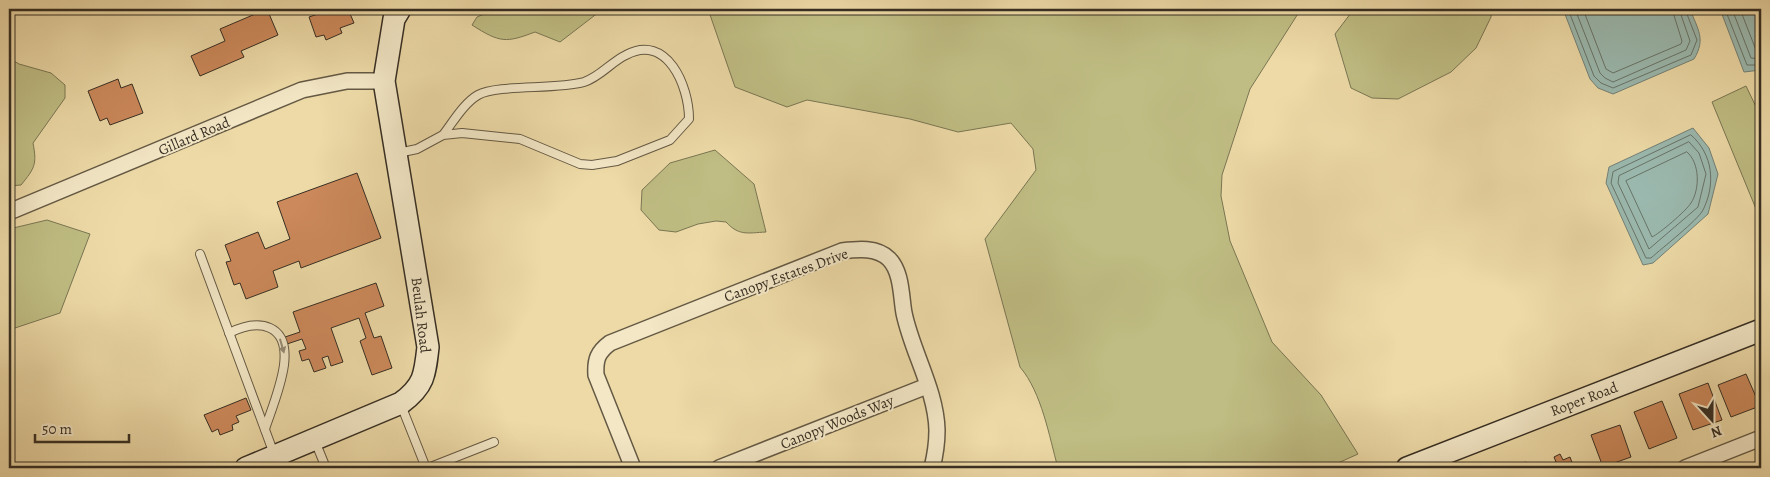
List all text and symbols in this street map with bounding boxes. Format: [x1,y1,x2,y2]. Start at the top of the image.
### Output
street label: Gillard Road [155,112,234,160]
street label: Canopy Estates Drive [721,243,851,307]
street label: Beulah Road [406,276,436,355]
one-way arrow [278,338,286,353]
street label: Roper Road [1547,377,1621,421]
street label: Canopy Woods Way [777,390,897,454]
north arrow [1688,394,1738,444]
scale bar [35,412,129,444]
text: 50 m [42,419,72,439]
text: N [1708,421,1725,442]

